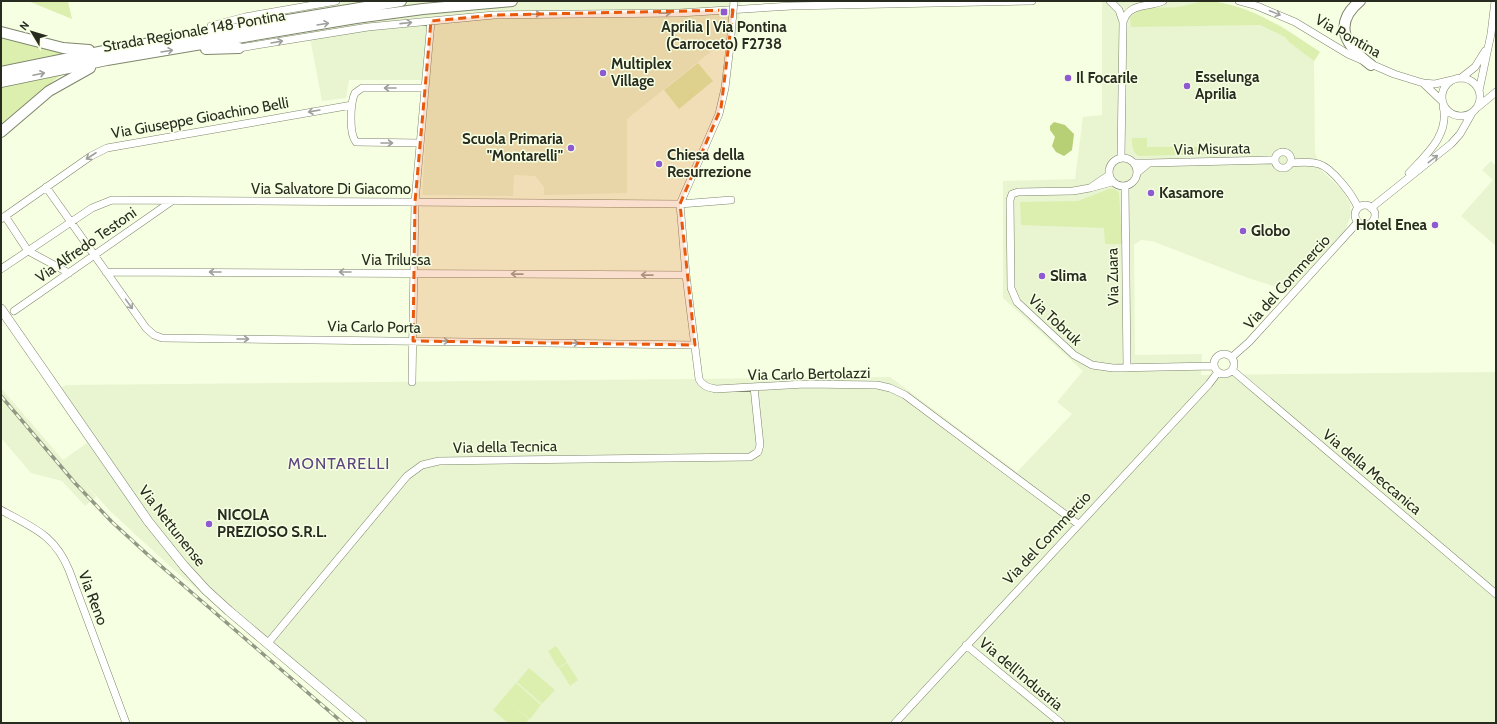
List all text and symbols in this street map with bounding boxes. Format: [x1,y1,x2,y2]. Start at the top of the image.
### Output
street label: Strada Regionale 148 Pontina [101,6,287,56]
marker: Aprilia | Via Pontina (Carroceto) F2738 [719,7,729,17]
one-way arrow [658,9,671,17]
one-way arrow [1269,10,1281,18]
one-way arrow [528,11,541,18]
street label: Via Pontina [1312,11,1385,62]
north arrow [12,12,52,52]
text: N [16,18,32,33]
place label: Aprilia | Via Pontina (Carroceto) F2738 [661,18,787,53]
one-way arrow [399,19,412,27]
one-way arrow [316,20,329,28]
one-way arrow [270,38,283,46]
one-way arrow [160,47,173,55]
place label: Multiplex Village [611,55,672,90]
marker: Multiplex Village [598,68,608,78]
place label: Esselunga Aprilia [1195,68,1260,103]
place label: Il Focarile [1076,69,1138,87]
one-way arrow [32,70,45,78]
marker: Il Focarile [1063,73,1073,83]
marker: Esselunga Aprilia [1182,81,1192,91]
one-way arrow [384,84,397,92]
street label: Via Giuseppe Gioachino Belli [110,94,290,142]
one-way arrow [307,108,320,116]
place label: Scuola Primaria "Montarelli" [462,130,564,165]
one-way arrow [380,139,393,147]
street label: Via Misurata [1173,139,1251,159]
marker: Scuola Primaria "Montarelli" [566,143,576,153]
place label: Chiesa della Resurrezione [667,146,751,181]
one-way arrow [85,153,97,161]
one-way arrow [1427,154,1438,163]
marker: Chiesa della Resurrezione [654,159,664,169]
street label: Via Salvatore Di Giacomo [251,180,411,198]
place label: Kasamore [1159,184,1224,202]
marker: Kasamore [1146,188,1156,198]
street label: Via Alfredo Testoni [32,204,140,286]
place label: Hotel Enea [1356,216,1428,234]
marker: Hotel Enea [1430,220,1440,230]
place label: Globo [1251,222,1291,240]
marker: Globo [1238,226,1248,236]
street label: Via del Commercio [1240,231,1334,333]
street label: Via Zuara [1103,247,1123,306]
street label: Via Trilussa [361,251,431,269]
place label: Slima [1050,267,1087,285]
one-way arrow [209,268,222,276]
one-way arrow [339,268,352,276]
one-way arrow [511,270,524,278]
one-way arrow [641,271,654,279]
marker: Slima [1037,271,1047,281]
street label: Via Tobruk [1025,291,1086,349]
one-way arrow [125,298,133,309]
street label: Via Carlo Porta [327,317,422,337]
one-way arrow [236,335,249,343]
one-way arrow [436,337,449,345]
one-way arrow [566,339,579,347]
street label: Via Carlo Bertolazzi [748,364,870,384]
street label: Via della Meccanica [1319,426,1426,519]
street label: Via della Tecnica [453,437,558,457]
district label: MONTARELLI [288,454,390,473]
street label: Via Nettunense [135,482,209,570]
street label: Via del Commercio [999,488,1095,588]
place label: NICOLA PREZIOSO S.R.L. [217,506,327,541]
marker: NICOLA PREZIOSO S.R.L. [204,519,214,529]
street label: Via Reno [74,568,112,628]
street label: Via dell'Industria [975,634,1067,715]

